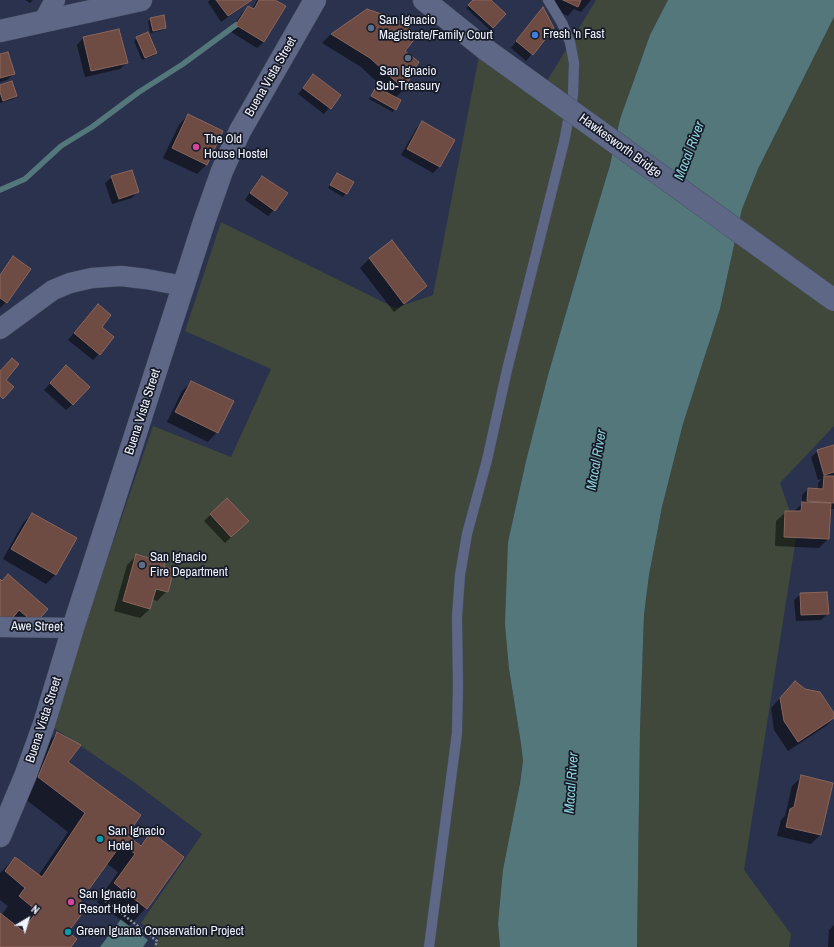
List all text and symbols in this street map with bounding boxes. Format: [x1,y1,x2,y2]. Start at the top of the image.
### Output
place label: San Ignacio Magistrate/Family Court [379,13,493,44]
marker: San Ignacio Magistrate/Family Court [366,23,376,33]
place label: Fresh 'n Fast [543,27,604,43]
marker: Fresh 'n Fast [530,30,540,40]
street label: Buena Vista Street [242,34,300,120]
marker: San Ignacio Sub-Treasury [403,53,413,63]
place label: San Ignacio Sub-Treasury [376,64,440,95]
street label: Hawkesworth Bridge [576,111,664,181]
water label: Macal River [671,119,709,183]
place label: The Old House Hostel [204,132,268,163]
marker: The Old House Hostel [191,142,201,152]
street label: Buena Vista Street [122,367,164,457]
water label: Macal River [583,428,611,492]
place label: San Ignacio Fire Department [150,550,228,581]
marker: San Ignacio Fire Department [137,560,147,570]
street label: Awe Street [11,619,63,635]
street label: Buena Vista Street [23,675,65,765]
water label: Macal River [561,752,583,814]
place label: San Ignacio Hotel [108,824,165,855]
marker: San Ignacio Hotel [95,834,105,844]
place label: San Ignacio Resort Hotel [79,887,138,918]
marker: San Ignacio Resort Hotel [66,897,76,907]
north arrow [8,899,48,939]
text: N [29,902,42,917]
place label: Green Iguana Conservation Project [76,924,244,940]
marker: Green Iguana Conservation Project [63,927,73,937]

